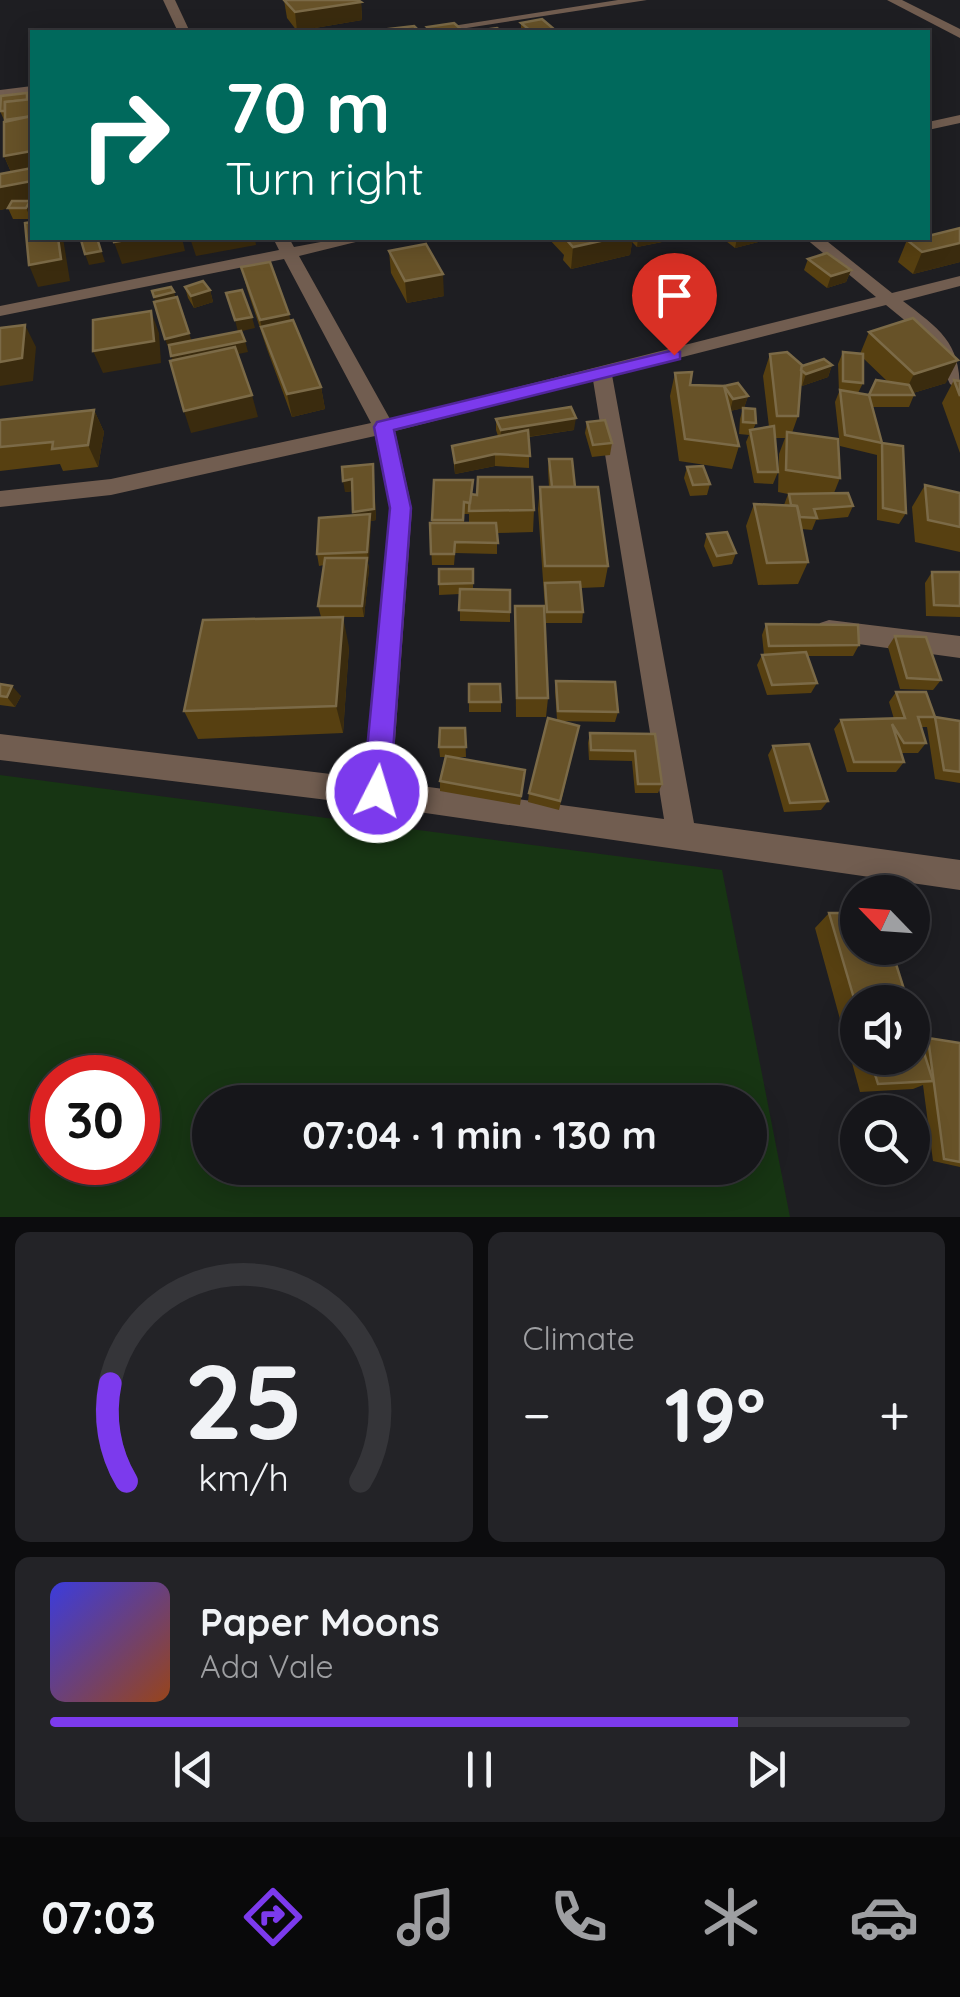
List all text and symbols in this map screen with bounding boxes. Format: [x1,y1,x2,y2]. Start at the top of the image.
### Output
text: 70 m [225,63,391,151]
icon: right [60,70,190,200]
text: Turn right [225,150,424,206]
pin [632,253,717,356]
icon: arrive [647,268,702,323]
position arrow [325,740,429,844]
north arrow [840,875,930,965]
map controls [840,875,930,1185]
button: sound [840,985,930,1075]
speed limit sign: 30 [30,1055,160,1185]
button: search [840,1095,930,1185]
text: 07:04 · 1 min · 130 m [302,1111,657,1159]
text: Climate [523,1318,635,1358]
text: 25 [184,1335,303,1465]
text: 19° [664,1367,766,1461]
text: − [523,1380,551,1449]
text: + [879,1380,910,1449]
text: km/h [198,1455,289,1500]
text: Paper Moons [200,1598,440,1646]
text: Ada Vale [200,1646,334,1686]
icon: previous [166,1742,221,1797]
icon: pause [452,1742,507,1797]
icon: next [739,1742,794,1797]
icon: directions [238,1882,308,1952]
icon: music [391,1882,461,1952]
icon: phone [544,1882,614,1952]
icon: climate [696,1882,766,1952]
icon: car [849,1882,919,1952]
text: 07:03 [41,1889,156,1945]

